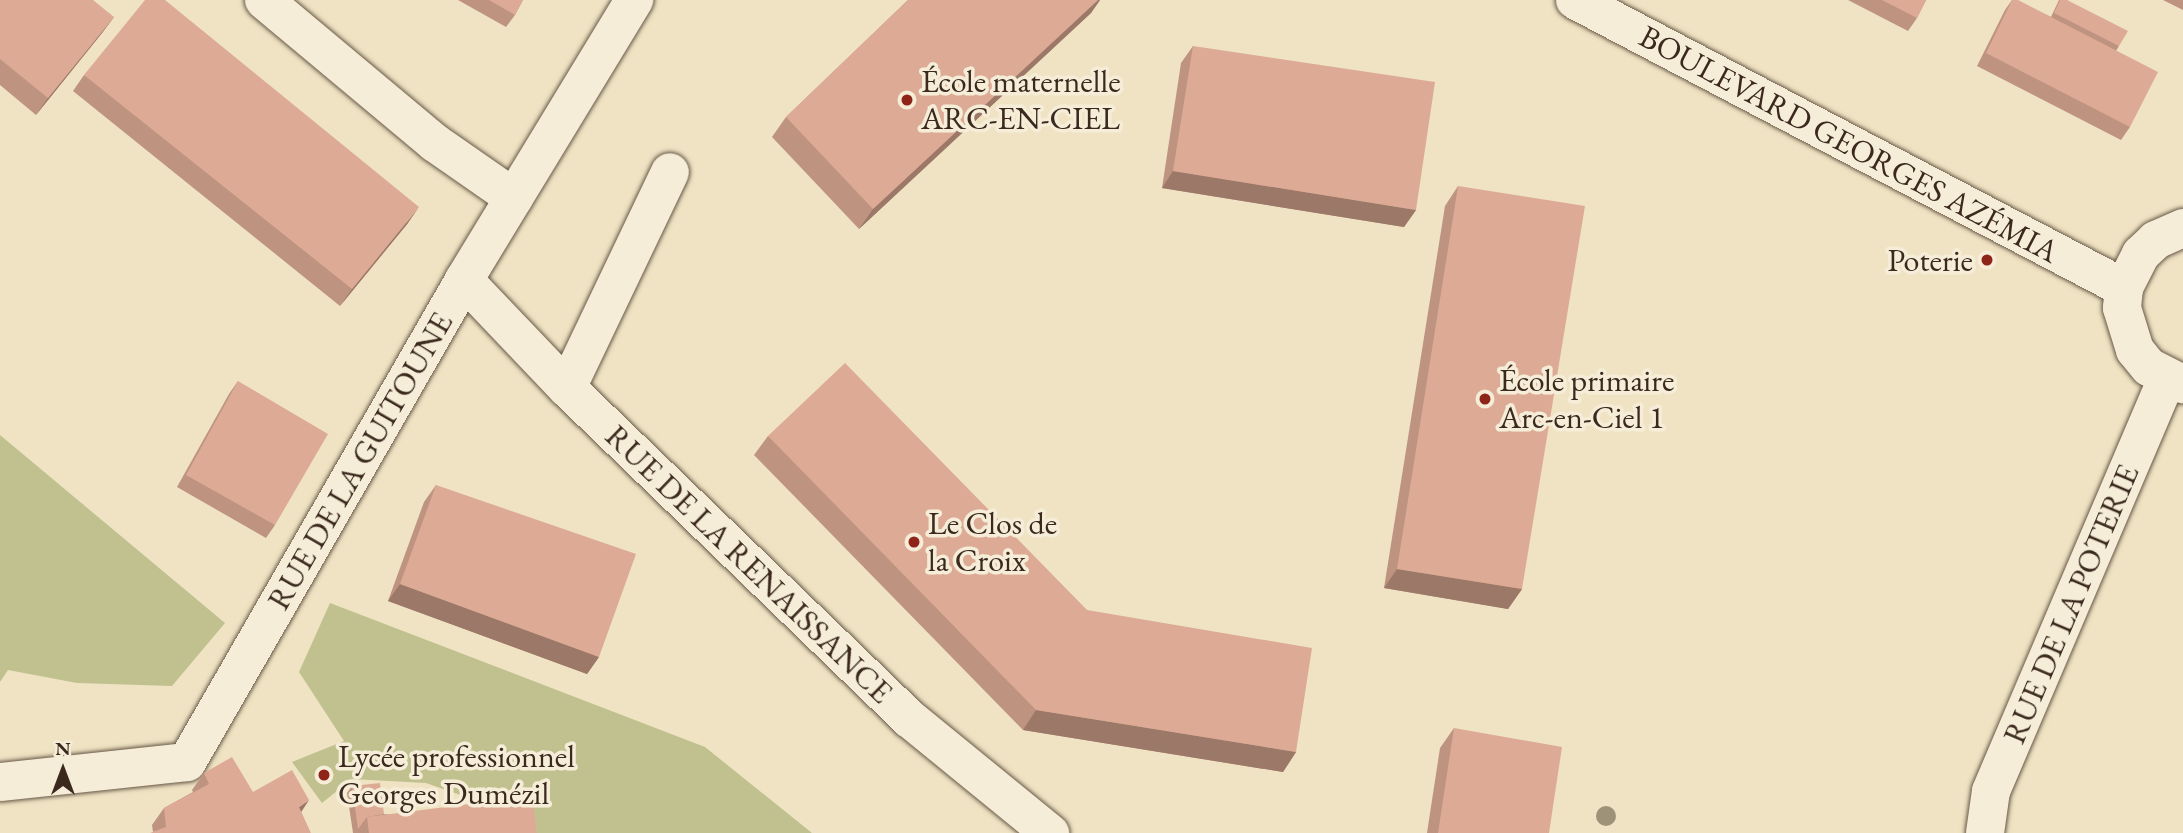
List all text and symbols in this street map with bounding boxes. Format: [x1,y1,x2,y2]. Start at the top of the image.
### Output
street label: BOULEVARD GEORGES AZÉMIA [1633,17,2065,271]
place label: École maternelle ARC-EN-CIEL [921,63,1121,138]
marker: École maternelle ARC-EN-CIEL [899,92,915,108]
place label: Poterie [1888,241,1973,279]
marker: Poterie [1979,252,1995,268]
street label: RUE DE LA GUITOUNE [259,306,461,616]
place label: École primaire Arc-en-Ciel 1 [1499,362,1674,437]
marker: École primaire Arc-en-Ciel 1 [1477,391,1493,407]
street label: RUE DE LA RENAISSANCE [598,417,900,711]
street label: RUE DE LA POTERIE [1995,459,2147,749]
place label: Le Clos de la Croix [928,505,1057,580]
marker: Le Clos de la Croix [906,534,922,550]
north arrow [28,735,98,805]
text: N [55,736,71,761]
place label: Lycée professionnel Georges Dumézil [338,738,575,813]
marker: Lycée professionnel Georges Dumézil [316,767,332,783]

